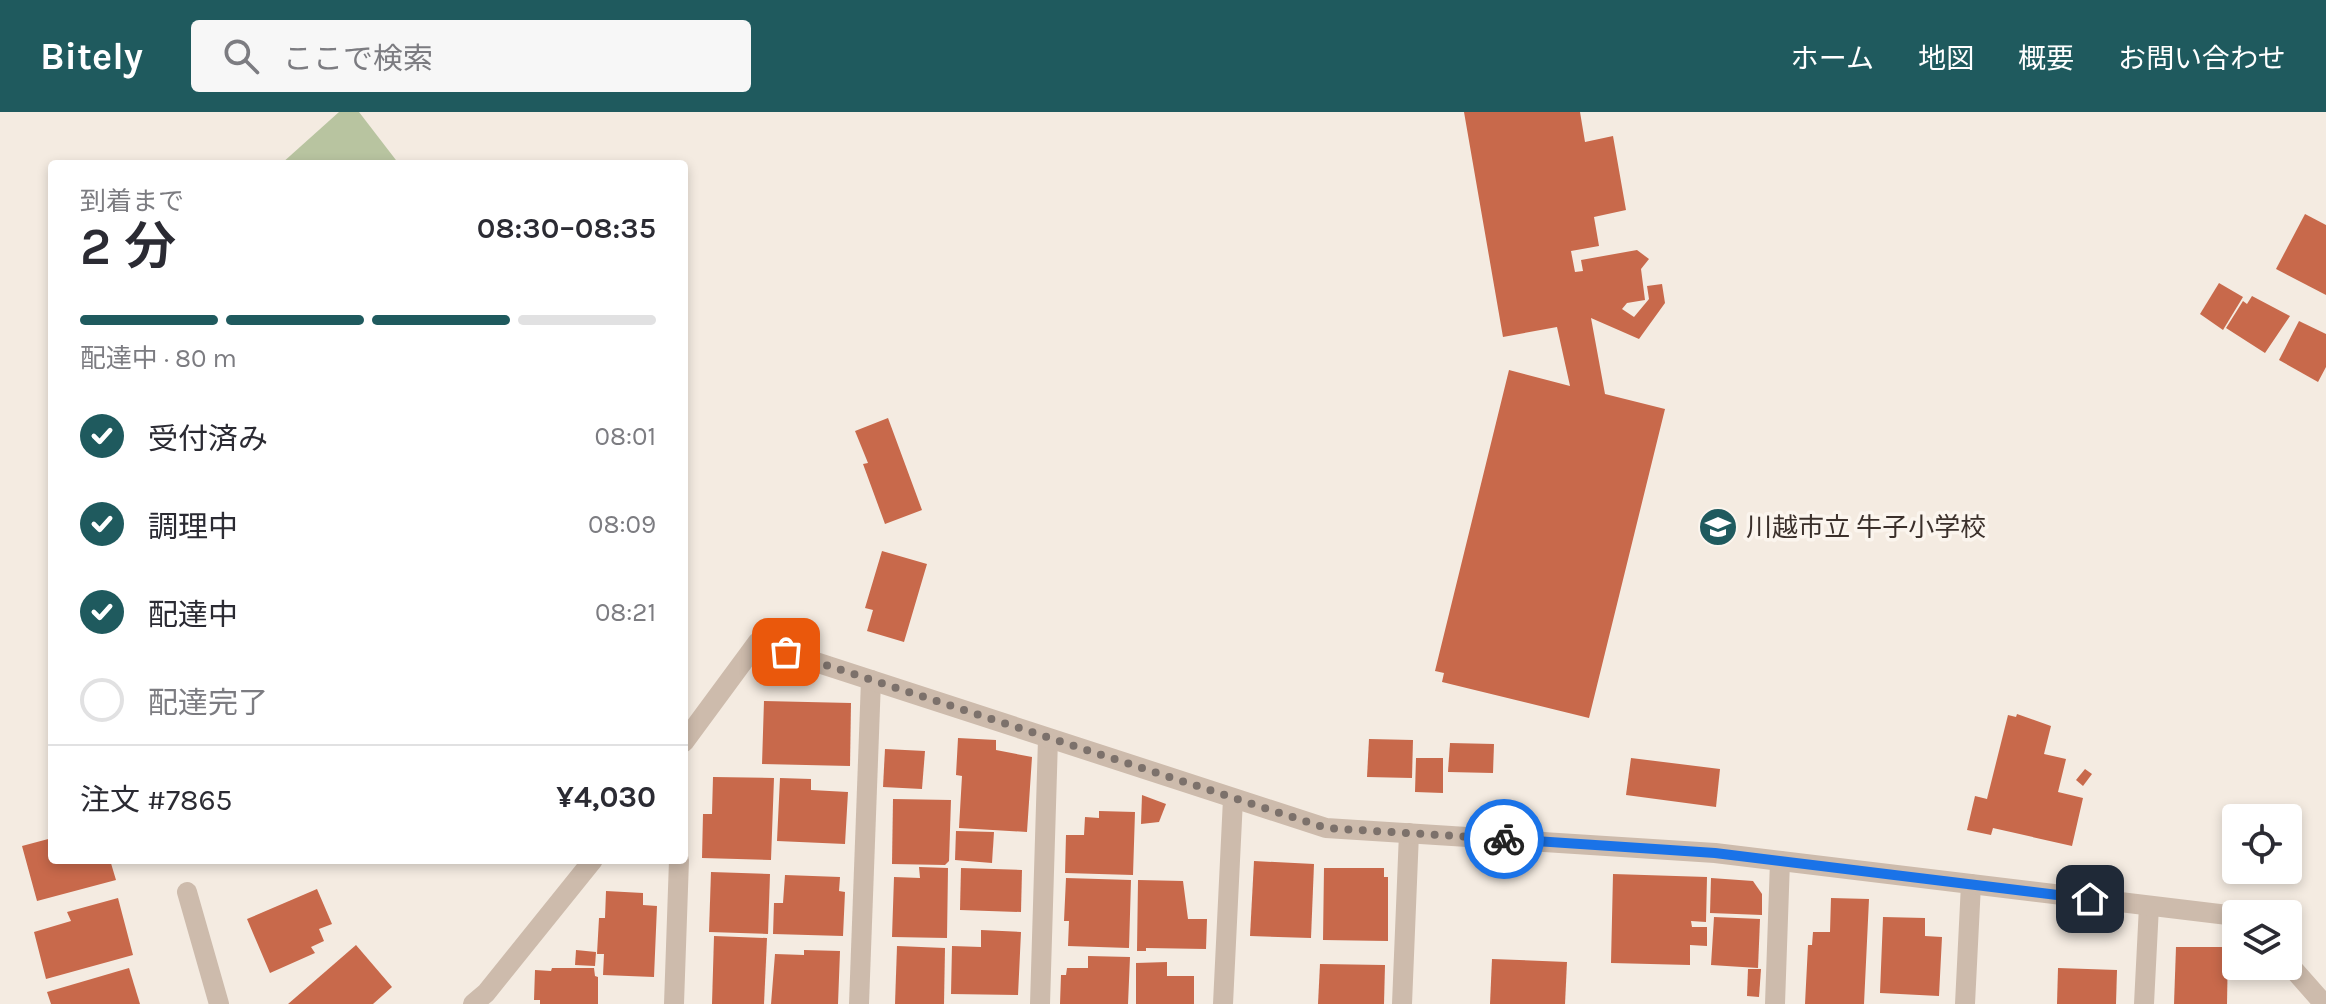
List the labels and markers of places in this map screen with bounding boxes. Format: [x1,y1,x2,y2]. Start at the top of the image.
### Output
school or university icon: 川越市立 牛子小学校 [1697,506,1739,548]
place label: 川越市立 牛子小学校 [1746,512,1986,543]
pin [752,618,820,686]
pin [2056,865,2124,933]

